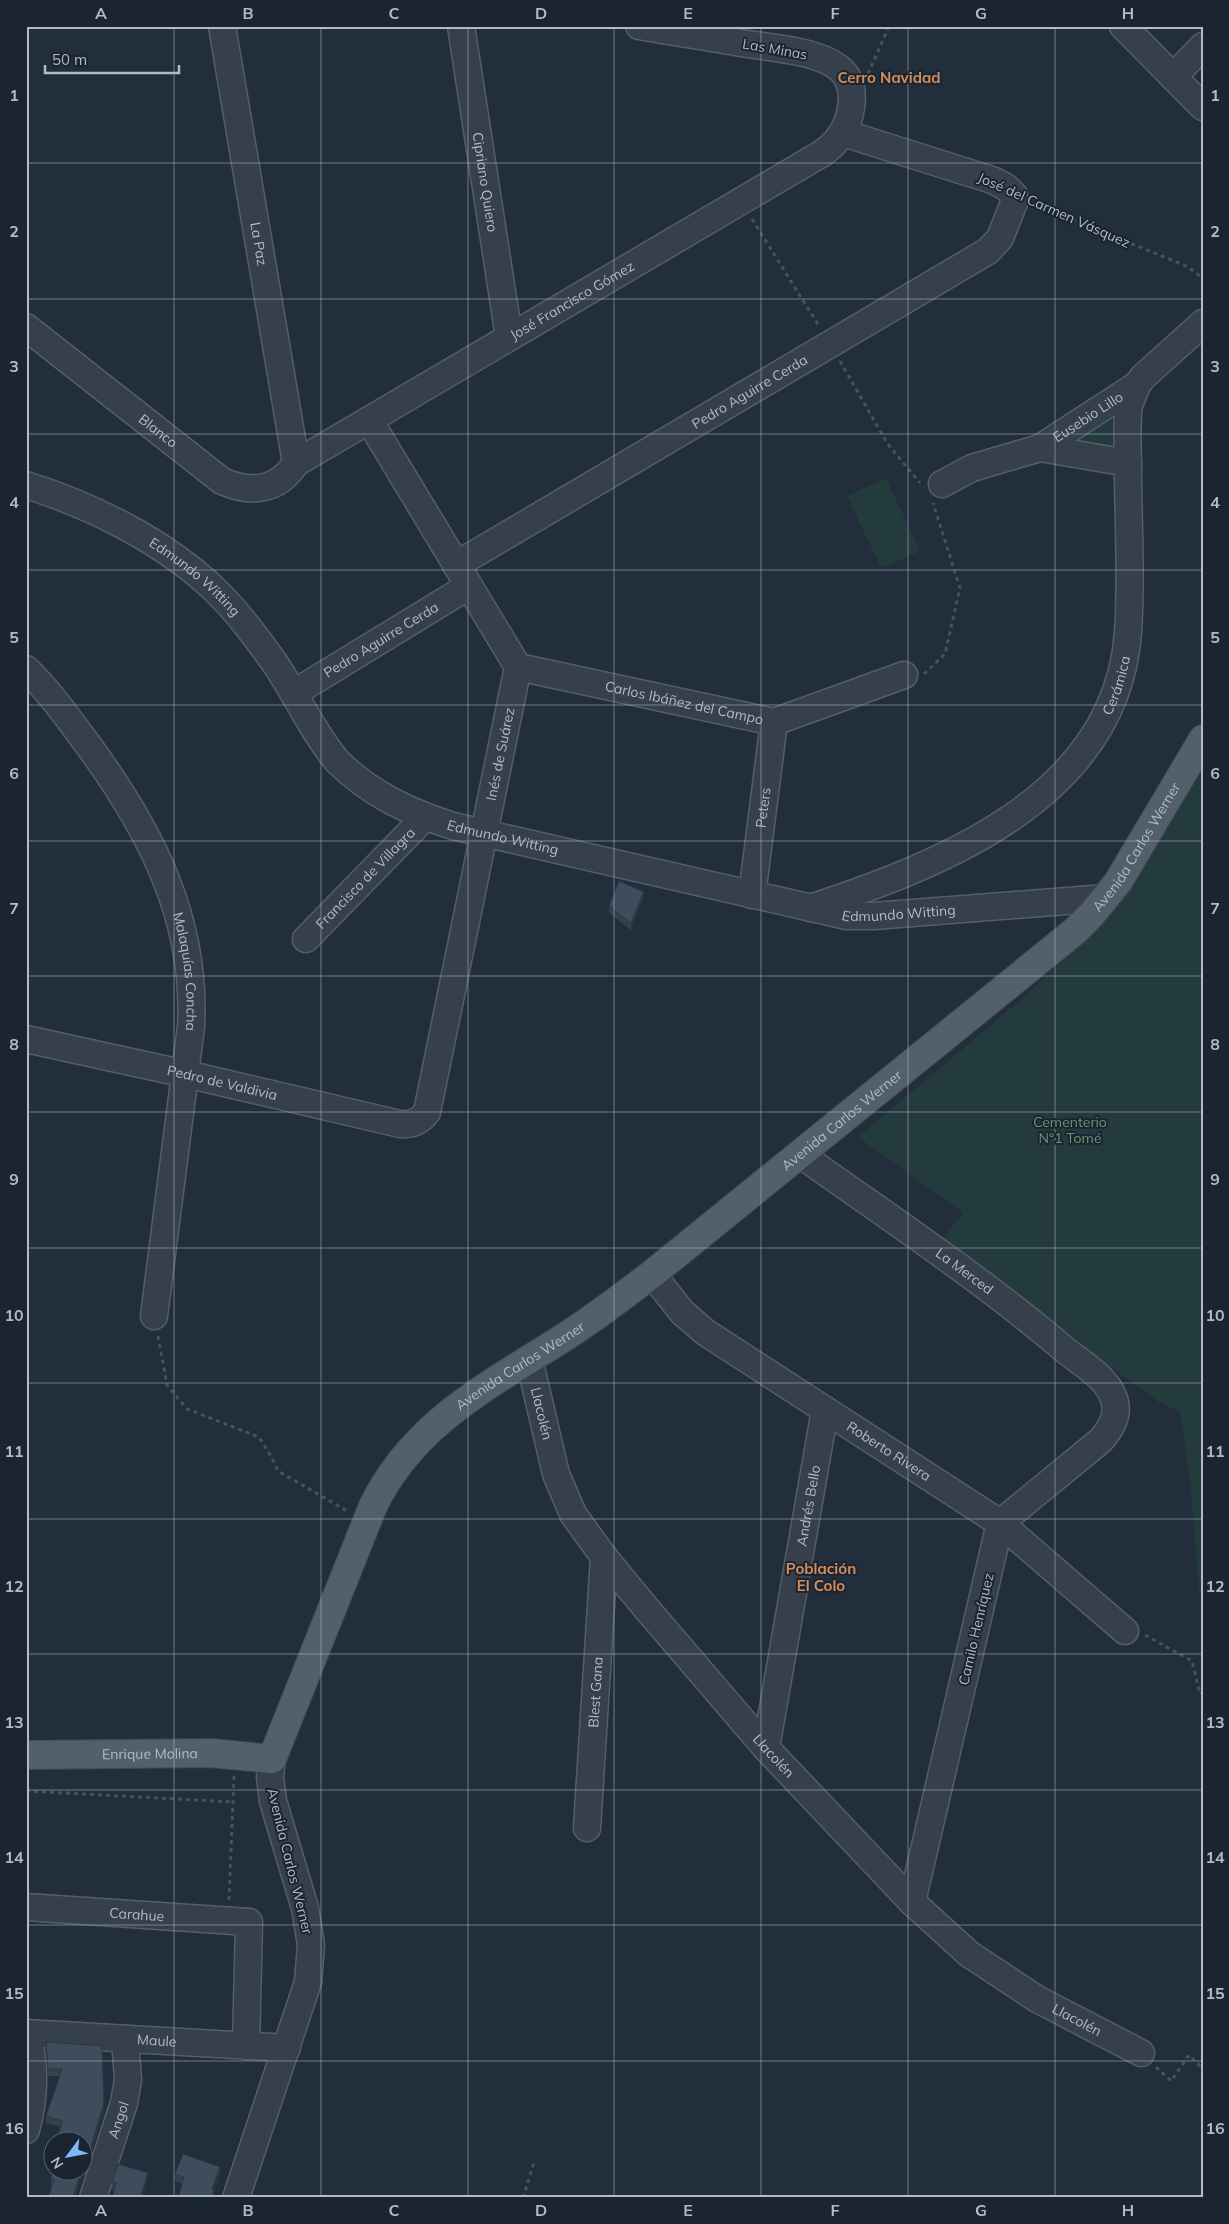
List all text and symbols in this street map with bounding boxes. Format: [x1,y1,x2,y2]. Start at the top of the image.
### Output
text: A [95,3,107,23]
text: B [242,3,254,23]
text: C [389,3,400,23]
text: D [535,3,547,23]
text: E [683,3,693,23]
text: F [830,3,840,23]
text: G [975,3,987,23]
text: H [1122,3,1134,23]
street label: Las Minas [741,34,809,64]
scale bar [45,42,179,74]
text: 50 m [52,50,87,69]
district label: Cerro Navidad [837,68,941,87]
text: 1 [9,85,19,105]
text: 1 [1210,85,1220,105]
street label: Cipriano Quiero [469,131,502,233]
street label: José del Carmen Vásquez [975,168,1133,252]
text: 2 [9,221,19,241]
street label: La Paz [246,221,271,267]
text: 2 [1210,221,1220,241]
street label: José Francisco Gómez [507,257,638,344]
street label: Pedro Aguirre Cerda [688,350,811,433]
text: 3 [9,356,19,376]
text: 3 [1210,356,1220,376]
street label: Eusebio Lillo [1049,388,1126,446]
street label: Blanco [135,410,181,452]
text: 4 [9,492,19,512]
text: 4 [1210,492,1220,512]
street label: Edmundo Witting [146,533,244,620]
street label: Pedro Aguirre Cerda [320,598,442,682]
text: 5 [9,627,19,647]
text: 5 [1210,627,1220,647]
street label: Cerámica [1098,654,1134,718]
street label: Carlos Ibáñez del Campo [603,677,765,728]
street label: Inés de Suárez [482,706,519,802]
text: 6 [9,763,19,783]
text: 6 [1210,763,1220,783]
street label: Avenida Carlos Werner [1088,778,1185,915]
street label: Peters [752,786,775,829]
street label: Edmundo Witting [445,816,560,859]
street label: Francisco de Villagra [312,824,419,933]
text: 7 [9,898,19,918]
text: 7 [1210,898,1220,918]
street label: Edmundo Witting [840,901,956,925]
street label: Malaquías Concha [169,910,201,1032]
text: 8 [9,1034,19,1054]
text: 8 [1210,1034,1220,1054]
street label: Pedro de Valdivia [165,1061,279,1104]
street label: Avenida Carlos Werner [778,1065,906,1175]
park label: Cementerio N°1 Tomé [1033,1113,1107,1147]
text: 9 [9,1169,19,1189]
text: 9 [1210,1169,1220,1189]
street label: La Merced [932,1244,997,1298]
text: 10 [4,1305,24,1325]
text: 10 [1205,1305,1225,1325]
street label: Avenida Carlos Werner [452,1317,589,1414]
street label: Llacolén [527,1385,557,1442]
street label: Roberto Rivera [843,1417,935,1485]
text: 11 [4,1441,24,1461]
text: 11 [1205,1441,1225,1461]
street label: Andrés Bello [792,1464,824,1548]
district label: Población El Colo [786,1559,856,1595]
street label: Camilo Henríquez [954,1571,998,1687]
text: 12 [4,1576,24,1596]
text: 12 [1205,1576,1225,1596]
street label: Blest Gana [584,1656,607,1728]
text: 13 [4,1712,24,1732]
text: 13 [1205,1712,1225,1732]
street label: Llacolén [749,1730,798,1781]
street label: Enrique Molina [102,1744,198,1763]
street label: Avenida Carlos Werner [263,1786,317,1937]
text: 14 [4,1847,24,1867]
text: 14 [1205,1847,1225,1867]
street label: Carahue [109,1904,165,1925]
text: 15 [4,1983,24,2003]
text: 15 [1205,1983,1225,2003]
street label: Llacolén [1049,1999,1105,2040]
street label: Maule [137,2030,177,2051]
street label: Angol [104,2099,133,2141]
text: 16 [4,2118,24,2138]
text: 16 [1205,2118,1225,2138]
north arrow [42,2132,92,2182]
text: N [47,2154,67,2172]
text: A [95,2200,107,2220]
text: B [242,2200,254,2220]
text: C [389,2200,400,2220]
text: D [535,2200,547,2220]
text: E [683,2200,693,2220]
text: F [830,2200,840,2220]
text: G [975,2200,987,2220]
text: H [1122,2200,1134,2220]

